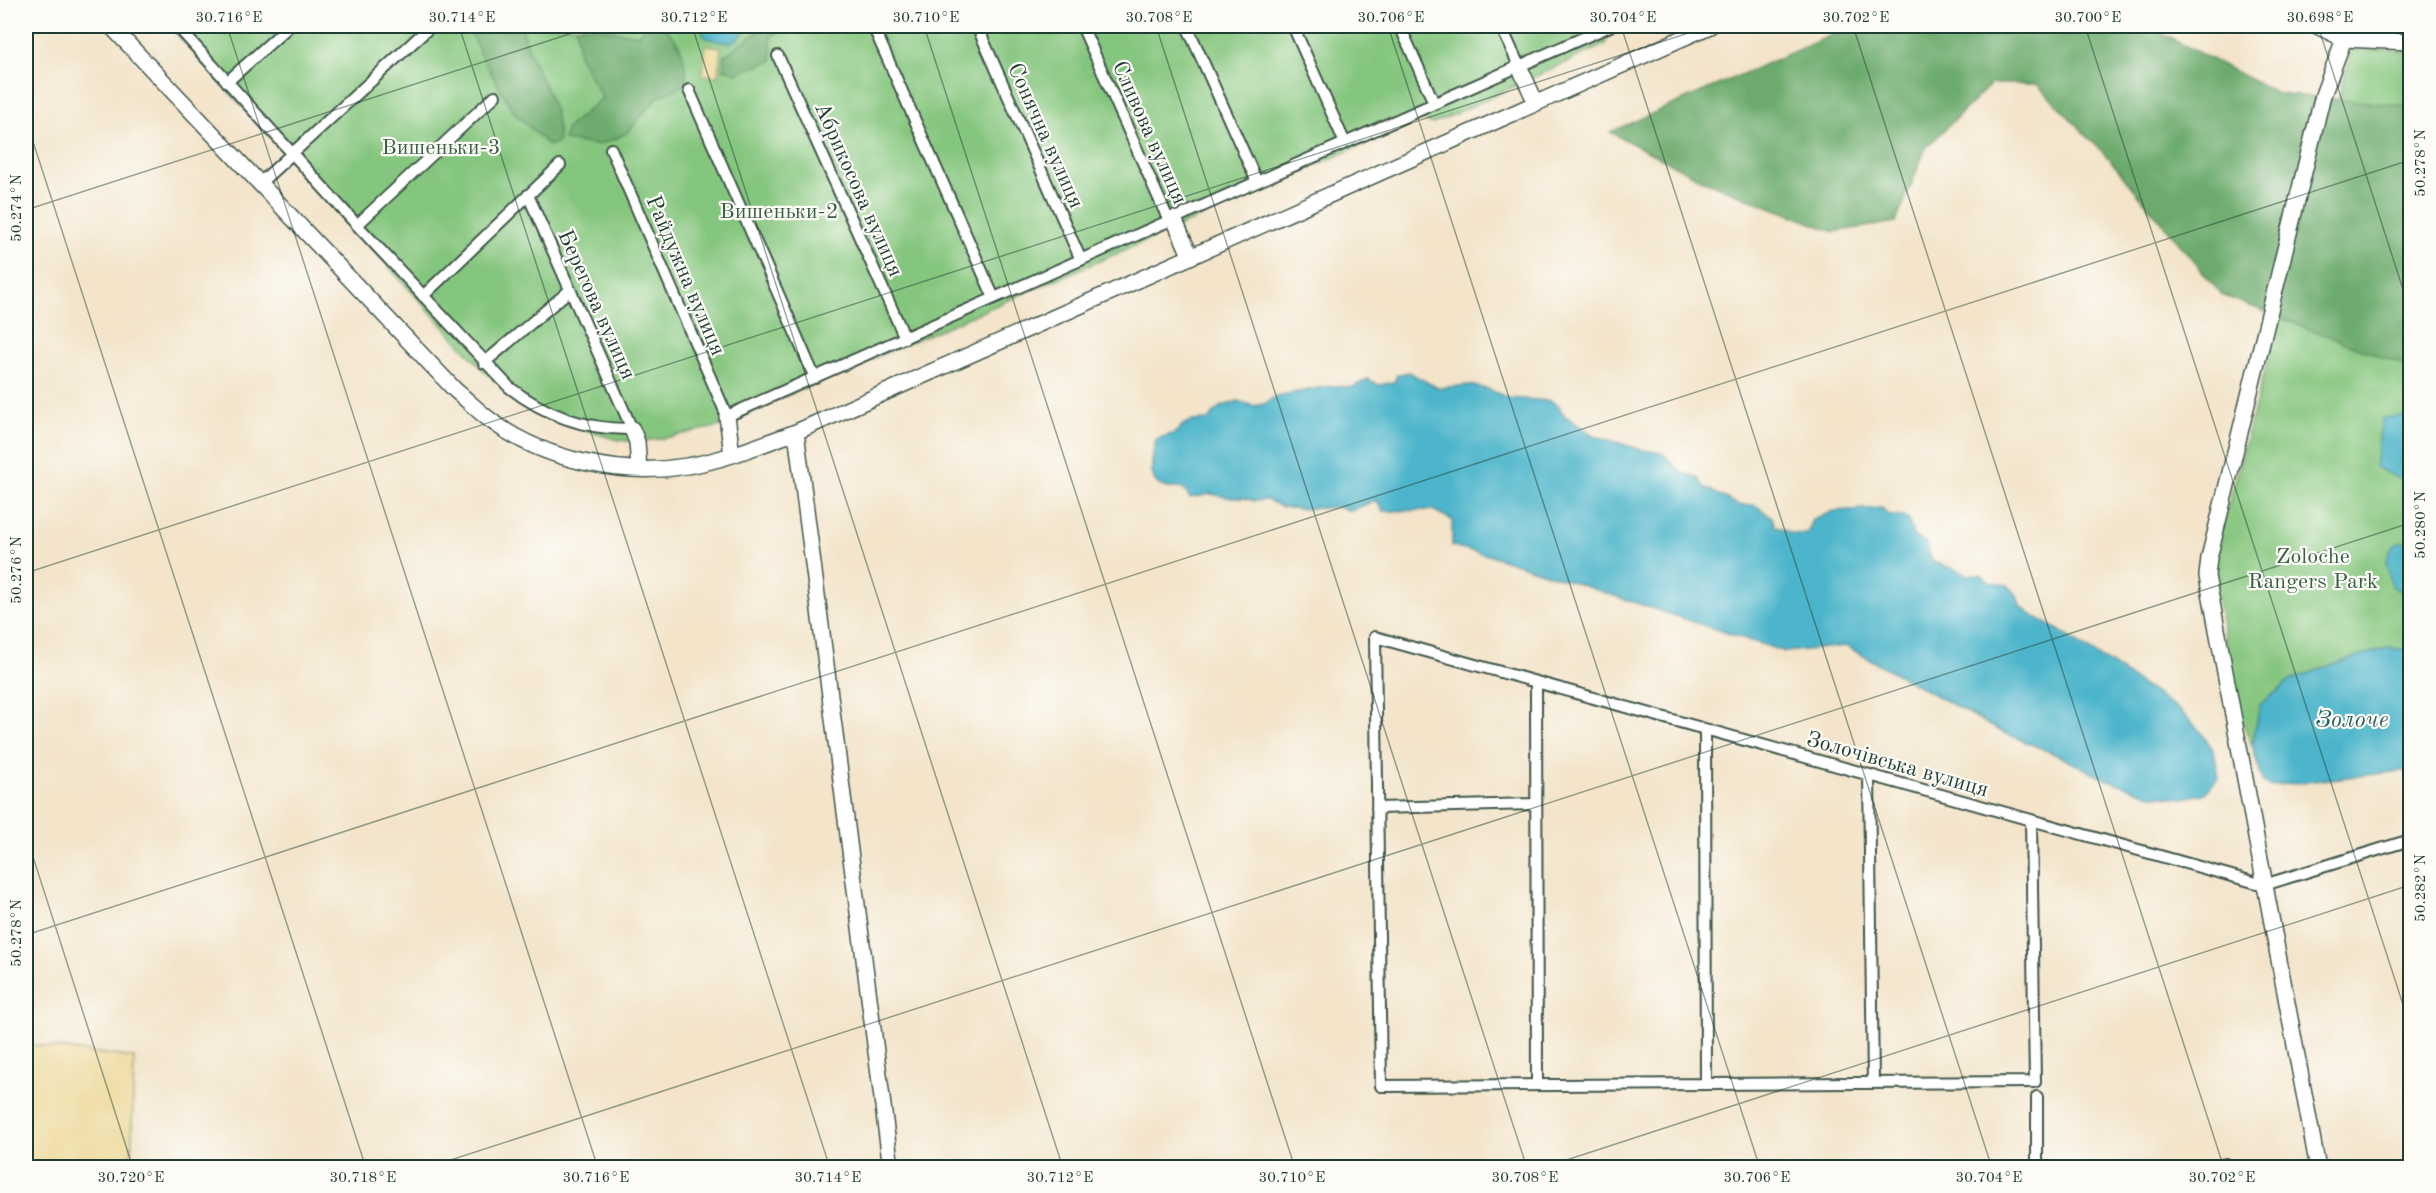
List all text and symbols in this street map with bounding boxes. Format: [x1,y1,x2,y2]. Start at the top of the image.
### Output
text: 30.716°E [196,11,262,26]
text: 30.714°E [429,11,495,26]
text: 30.712°E [661,11,727,26]
text: 30.710°E [893,11,959,26]
text: 30.708°E [1126,11,1192,26]
text: 30.706°E [1358,11,1424,26]
text: 30.704°E [1590,11,1656,26]
text: 30.702°E [1823,11,1889,26]
text: 30.700°E [2055,11,2121,26]
text: 30.698°E [2287,11,2353,26]
street label: Сливова вулиця [1108,58,1191,208]
street label: Сонячна вулиця [1003,60,1087,212]
street label: Абрикосова вулиця [810,99,907,280]
text: 50.278°N [2414,129,2429,197]
park label: Вишеньки-3 [382,137,500,159]
text: 50.274°N [10,174,25,242]
street label: Райдужна вулиця [641,192,729,359]
park label: Вишеньки-2 [720,201,838,223]
street label: Берегова вулиця [553,227,639,383]
text: 50.280°N [2414,491,2429,559]
text: 50.276°N [10,536,25,604]
park label: Zoloche Rangers Park [2248,546,2378,593]
water label: Золоче [2315,708,2389,733]
street label: Золочівська вулиця [1804,728,1991,801]
text: 50.282°N [2414,854,2429,922]
text: 50.278°N [10,899,25,967]
text: 30.720°E [98,1171,164,1186]
text: 30.718°E [330,1171,396,1186]
text: 30.716°E [563,1171,629,1186]
text: 30.714°E [795,1171,861,1186]
text: 30.712°E [1027,1171,1093,1186]
text: 30.710°E [1259,1171,1325,1186]
text: 30.708°E [1492,1171,1558,1186]
text: 30.706°E [1724,1171,1790,1186]
text: 30.704°E [1956,1171,2022,1186]
text: 30.702°E [2189,1171,2255,1186]

